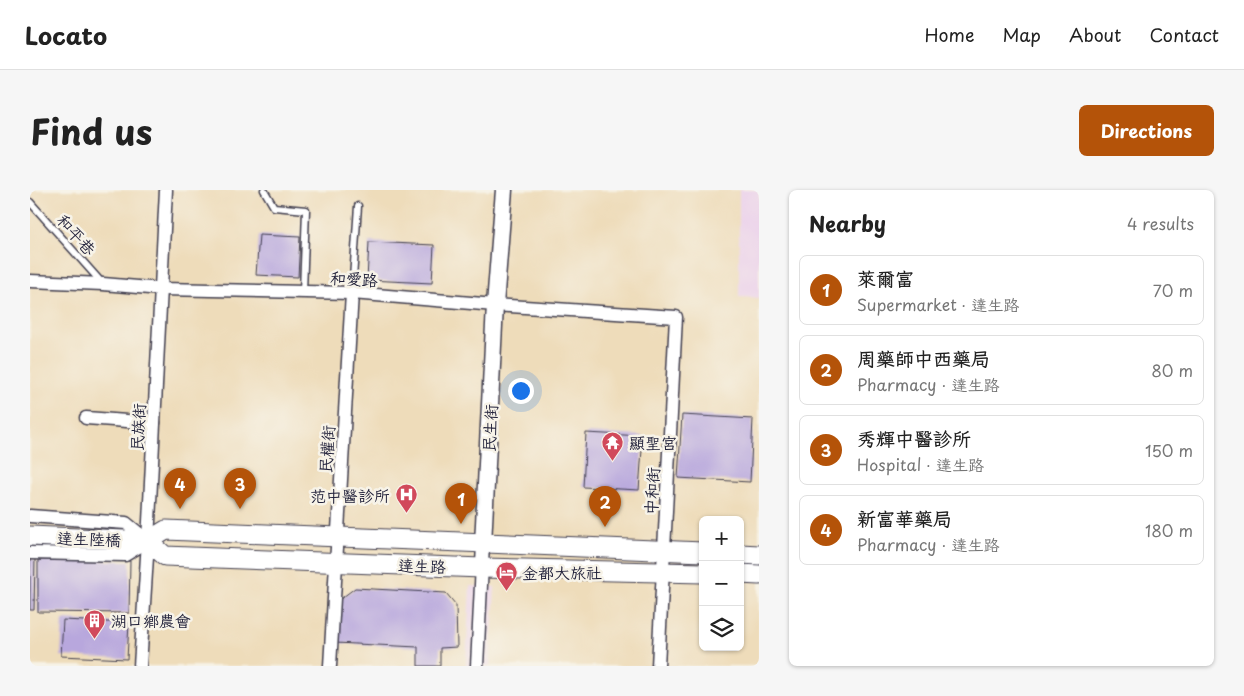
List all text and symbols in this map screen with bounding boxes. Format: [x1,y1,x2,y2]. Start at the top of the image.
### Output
text: Locato [25,17,107,53]
text: Home [924,21,974,48]
text: Map [1002,21,1041,48]
text: About [1069,21,1121,48]
text: Contact [1149,21,1219,48]
text: Find us [30,104,152,157]
button: Directions [1079,105,1214,156]
text: Nearby [809,207,886,239]
street label: 和平巷 [52,208,102,260]
text: 4 results [1127,211,1194,235]
text: 萊爾富 [857,264,914,292]
street label: 和愛路 [329,265,379,291]
text: 1 [822,278,830,302]
text: 70 m [1153,278,1193,302]
text: Supermarket · 達生路 [857,292,1019,316]
text: 周藥師中西藥局 [857,344,990,372]
text: 2 [820,358,832,382]
text: 80 m [1151,358,1193,382]
text: Pharmacy · 達生路 [857,372,999,396]
your location [508,378,534,404]
street label: 民族街 [124,402,150,452]
street label: 民生街 [476,403,502,453]
street label: 民權街 [312,424,340,474]
text: 秀輝中醫診所 [857,424,971,452]
temple icon: 顯聖宮 [601,430,625,461]
place label: 顯聖宮 [629,430,677,454]
text: 3 [821,438,831,462]
text: 150 m [1145,438,1193,462]
text: Hospital · 達生路 [857,452,984,476]
street label: 中和街 [638,466,664,516]
pin: 4 [164,468,196,509]
pin: 3 [224,468,256,509]
place label: 范中醫診所 [310,483,390,507]
hospital icon: 范中醫診所 [394,483,418,514]
pin: 1 [445,483,477,524]
pin: 2 [589,486,621,527]
text: 新富華藥局 [857,504,952,532]
map controls [699,516,744,651]
button: + [699,516,744,561]
text: 4 [821,518,831,542]
text: 180 m [1145,518,1193,542]
street label: 達生陸橋 [57,525,121,551]
text: Pharmacy · 達生路 [857,532,999,556]
street label: 達生路 [398,552,446,578]
hotel icon: 金都大旅社 [494,560,518,591]
place label: 金都大旅社 [522,560,602,584]
button: − [699,561,744,606]
button: layers [699,606,744,651]
building icon: 湖口鄉農會 [83,608,107,639]
place label: 湖口鄉農會 [111,608,191,632]

